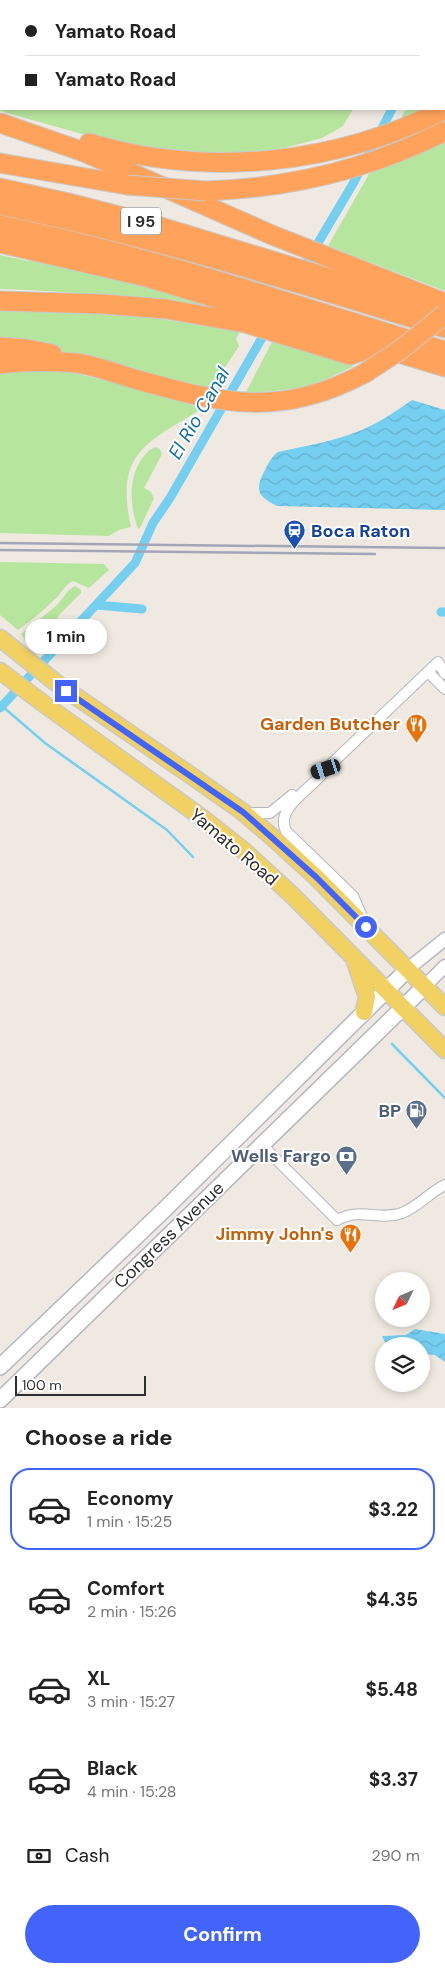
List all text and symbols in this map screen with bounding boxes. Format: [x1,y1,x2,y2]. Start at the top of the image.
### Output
text: Yamato Road [55,19,176,44]
text: Yamato Road [55,67,176,92]
road number: I 95 [121,208,161,235]
water label: El Rio Canal [163,362,236,464]
station icon: Boca Raton [283,519,307,550]
place label: Boca Raton [311,519,410,543]
callout: 1 min [25,618,107,654]
text: 1 min [47,626,85,647]
route end [55,680,77,702]
place label: Garden Butcher [260,712,400,736]
restaurant icon: Garden Butcher [404,712,428,743]
car [309,757,342,781]
street label: Yamato Road [185,803,283,891]
route start [355,916,377,938]
place label: BP [378,1099,401,1123]
fuel station icon: BP [405,1099,429,1130]
place label: Wells Fargo [231,1144,331,1168]
bank icon: Wells Fargo [335,1144,359,1175]
street label: Congress Avenue [109,1176,229,1294]
place label: Jimmy John's [216,1222,334,1246]
restaurant icon: Jimmy John's [338,1222,362,1253]
north arrow [375,1272,430,1328]
map controls [375,1272,430,1392]
button: layers [375,1337,430,1392]
scale bar [15,1373,146,1396]
text: 100 m [22,1376,62,1394]
text: Choose a ride [25,1423,173,1452]
text: Economy [87,1486,174,1511]
icon: car [27,1487,72,1532]
text: $3.22 [368,1497,418,1522]
text: 1 min · 15:25 [87,1511,172,1532]
text: Comfort [87,1576,165,1601]
icon: car [27,1577,72,1622]
text: $4.35 [366,1587,418,1612]
text: 2 min · 15:26 [87,1601,177,1622]
text: XL [87,1666,110,1691]
icon: car [27,1667,72,1712]
text: $5.48 [366,1677,418,1702]
text: 3 min · 15:27 [87,1691,175,1712]
text: Black [87,1756,138,1781]
icon: car [27,1757,72,1802]
text: $3.37 [369,1767,418,1792]
text: 4 min · 15:28 [87,1781,177,1802]
icon: cash [25,1842,53,1870]
text: Cash [65,1843,109,1868]
text: 290 m [371,1845,420,1866]
button: Confirm [25,1905,420,1963]

